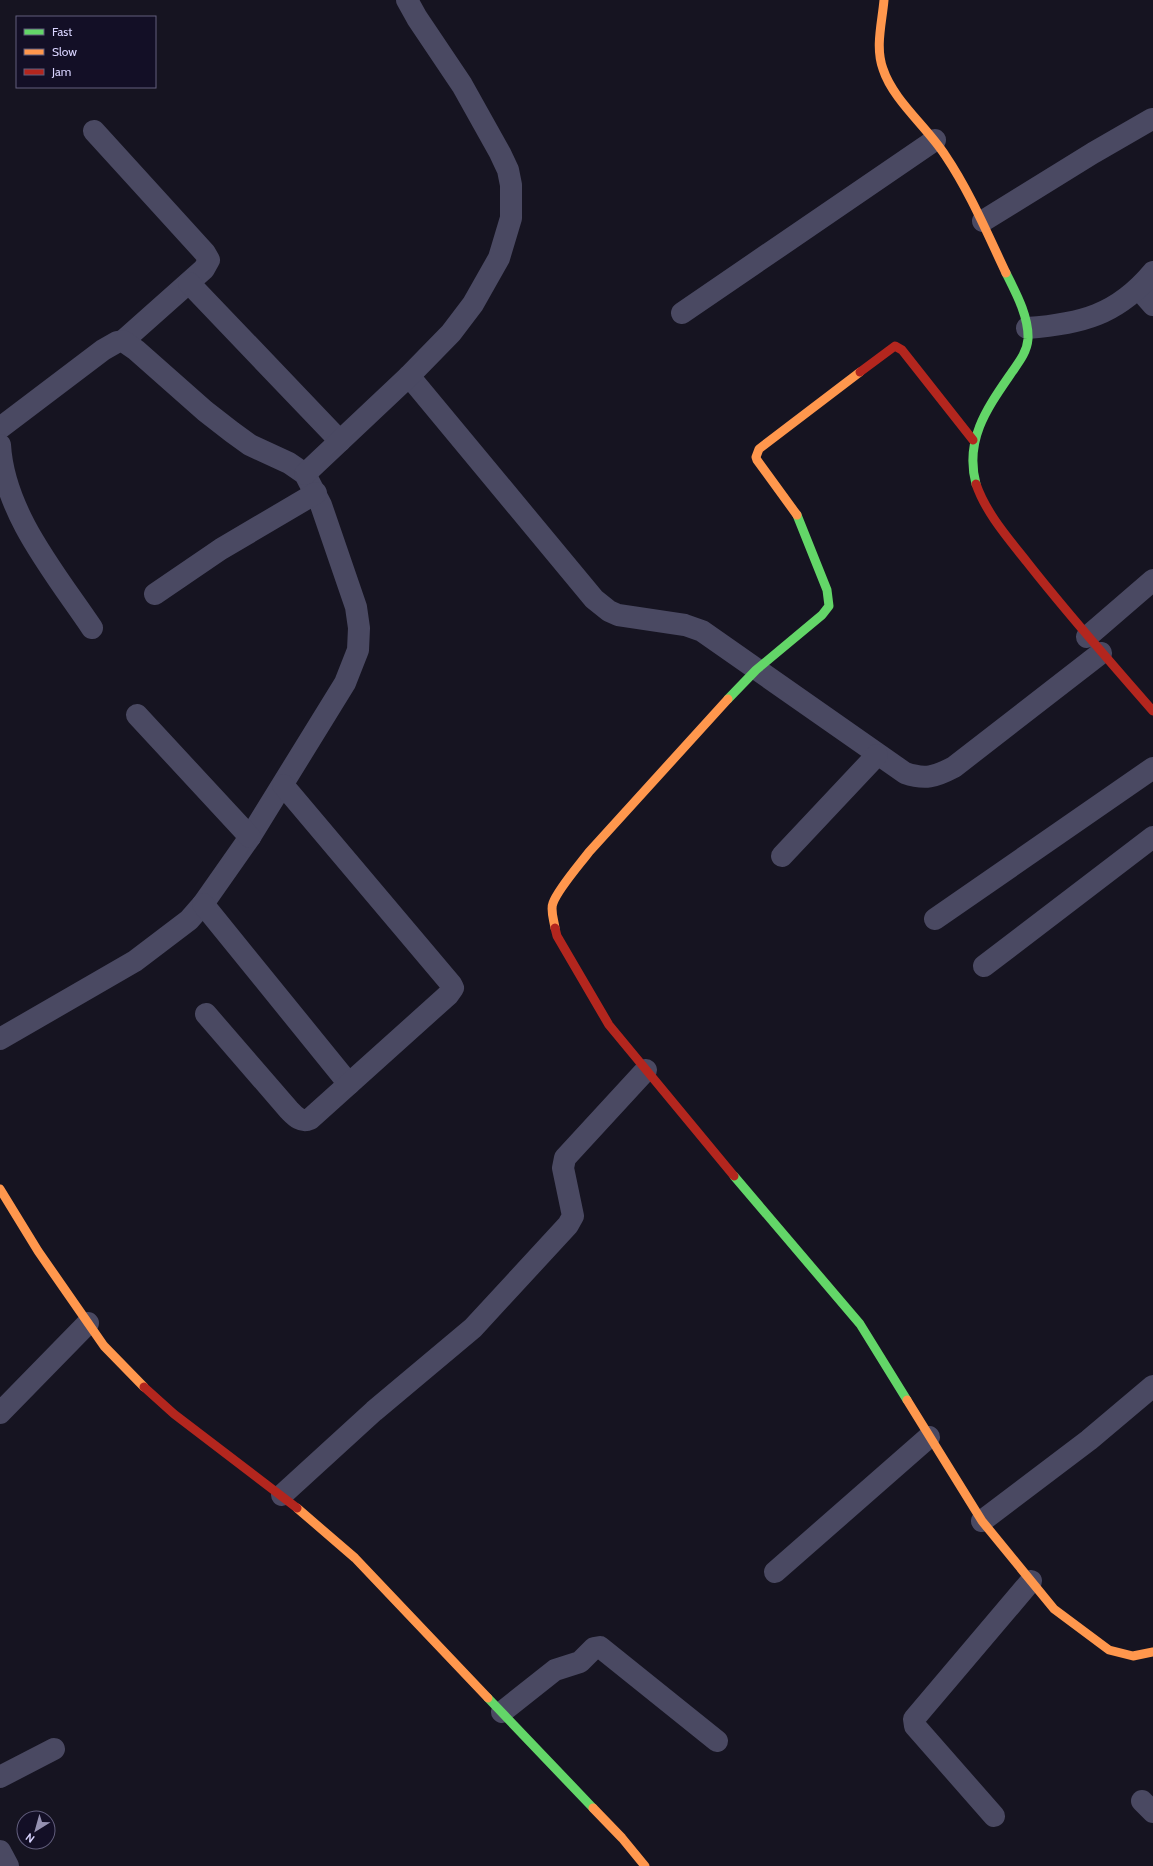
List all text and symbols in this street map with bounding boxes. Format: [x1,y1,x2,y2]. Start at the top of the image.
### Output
legend [16,16,156,88]
text: Fast [52,24,72,39]
text: Slow [52,44,77,59]
text: Jam [51,64,71,79]
north arrow [16,1810,56,1850]
text: N [23,1830,37,1846]

